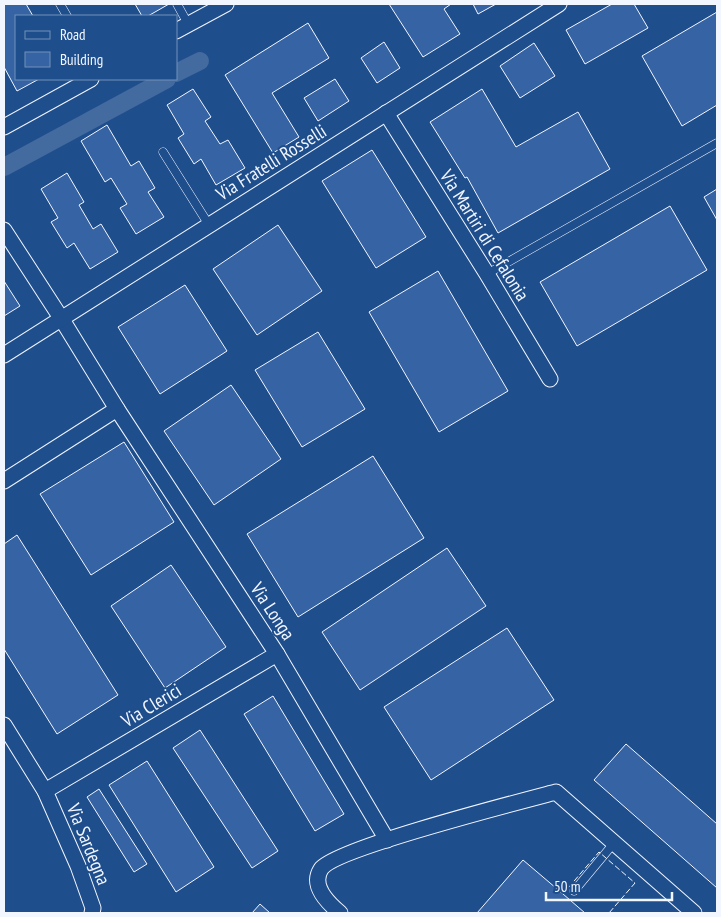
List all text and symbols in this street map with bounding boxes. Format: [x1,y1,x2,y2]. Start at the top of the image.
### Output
legend [15,15,178,80]
text: Road [60,25,86,44]
text: Building [60,50,103,69]
street label: Via Fratelli Rosselli [211,119,331,206]
street label: Via Martiri di Cefalonia [434,164,535,305]
street label: Via Longa [245,577,300,644]
street label: Via Clerici [116,678,185,733]
street label: Via Sardegna [61,799,116,888]
scale bar [546,870,672,902]
text: 50 m [554,877,580,896]

